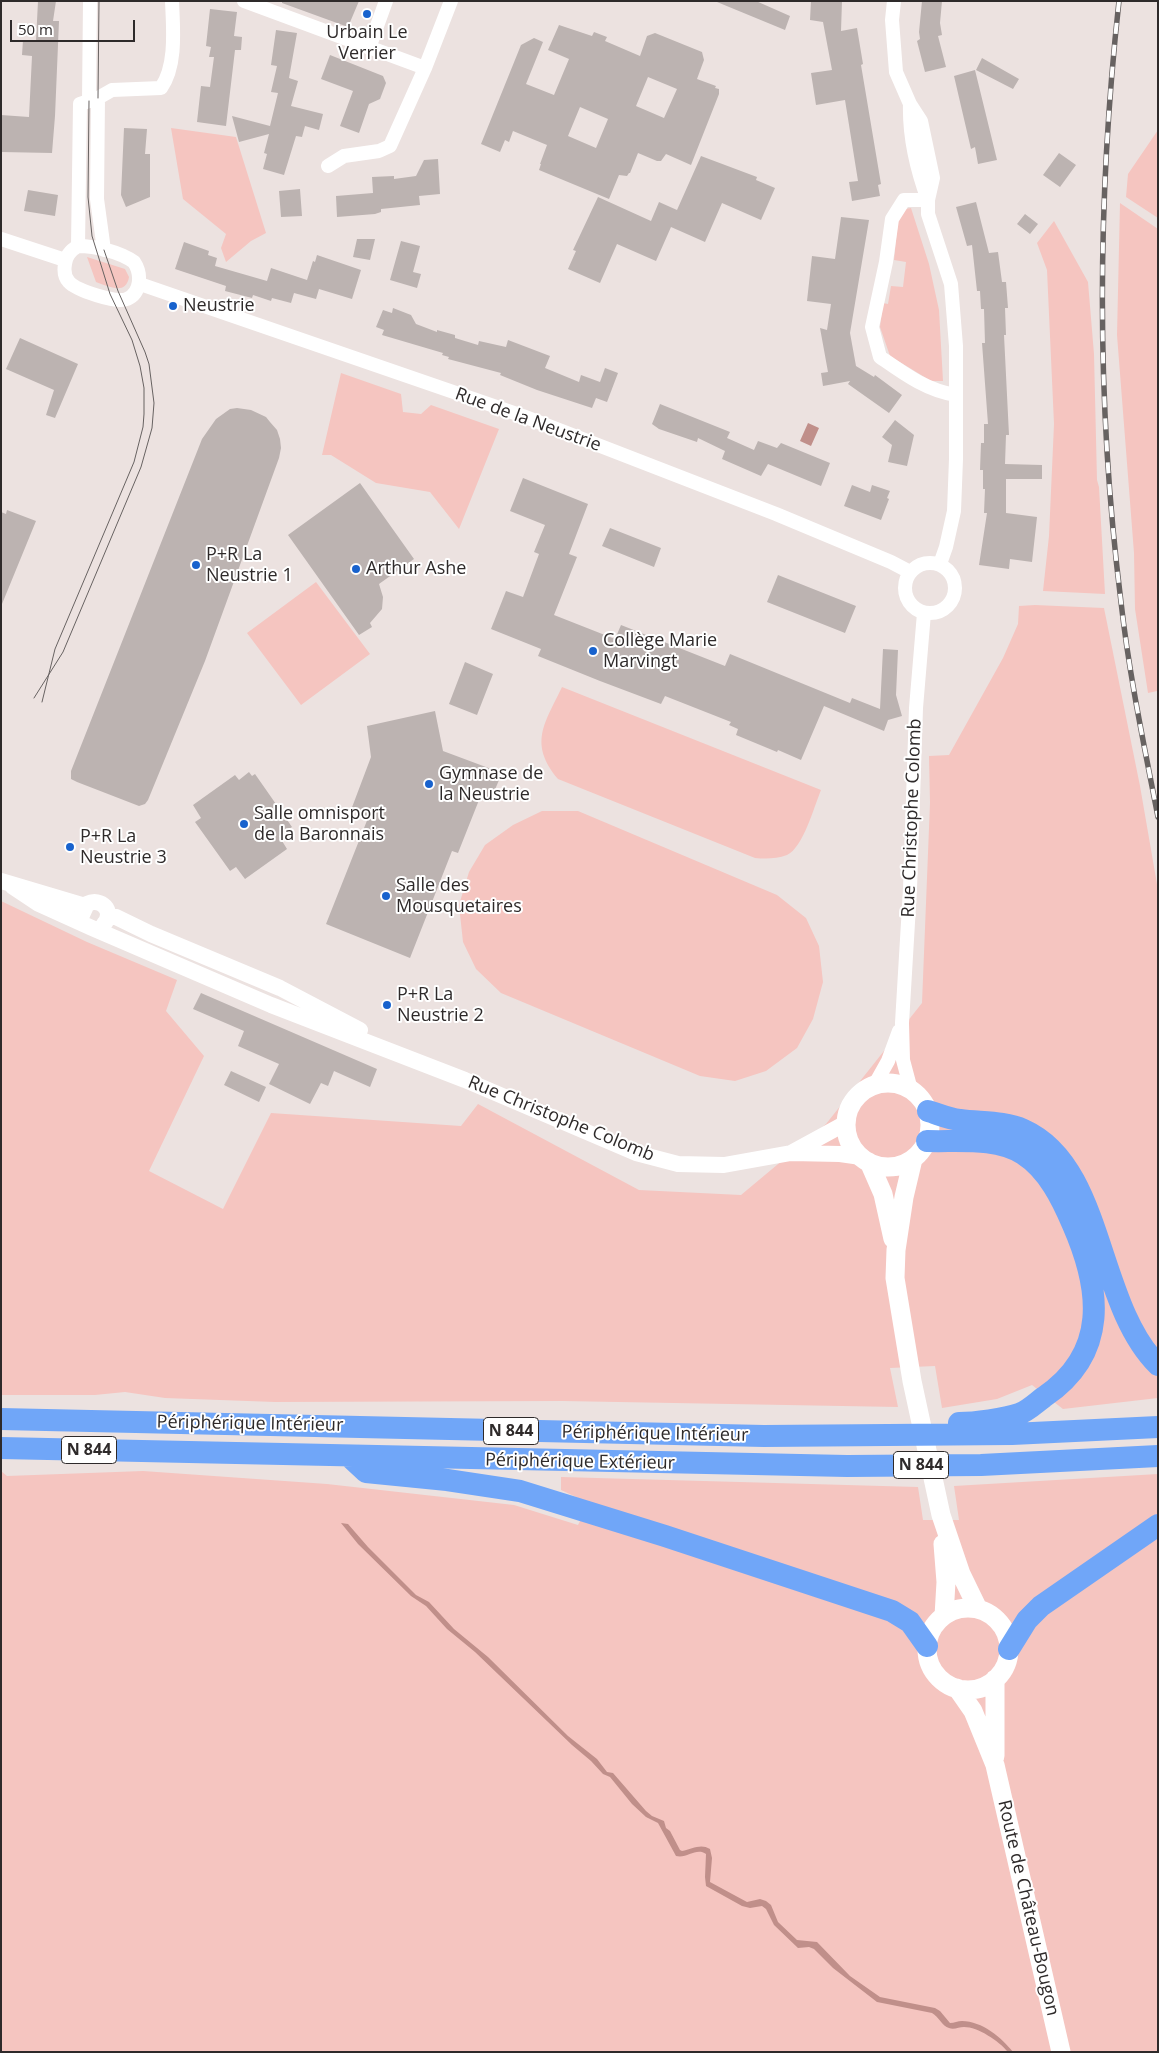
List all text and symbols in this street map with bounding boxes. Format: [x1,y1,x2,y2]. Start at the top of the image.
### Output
marker: Urbain Le Verrier [361,8,373,20]
scale bar [12,10,138,42]
text: 50 m [18,19,53,39]
place label: Urbain Le Verrier [326,22,408,64]
place label: Neustrie [183,295,255,317]
marker: Neustrie [167,300,179,312]
street label: Rue de la Neustrie [452,384,604,456]
place label: P+R La Neustrie 1 [206,544,293,586]
place label: Arthur Ashe [366,558,466,580]
marker: P+R La Neustrie 1 [190,559,202,571]
marker: Arthur Ashe [350,563,362,575]
place label: Collège Marie Marvingt [603,630,717,672]
marker: Collège Marie Marvingt [587,645,599,657]
street label: Rue Christophe Colomb [898,718,926,918]
place label: Gymnase de la Neustrie [439,763,543,806]
marker: Gymnase de la Neustrie [423,778,435,790]
place label: Salle omnisport de la Baronnais [254,803,385,846]
marker: Salle omnisport de la Baronnais [238,818,250,830]
place label: P+R La Neustrie 3 [80,826,167,869]
marker: P+R La Neustrie 3 [64,841,76,853]
place label: Salle des Mousquetaires [396,875,522,918]
marker: Salle des Mousquetaires [380,890,392,902]
place label: P+R La Neustrie 2 [397,984,484,1026]
marker: P+R La Neustrie 2 [381,999,393,1011]
street label: Rue Christophe Colomb [465,1072,657,1166]
street label: Périphérique Intérieur [156,1412,344,1436]
road number: N 844 [484,1418,538,1444]
street label: Périphérique Intérieur [561,1422,749,1446]
road number: N 844 [62,1436,116,1464]
street label: Périphérique Extérieur [485,1450,675,1474]
road number: N 844 [894,1452,948,1478]
street label: Route de Château-Bougon [993,1798,1063,2018]

